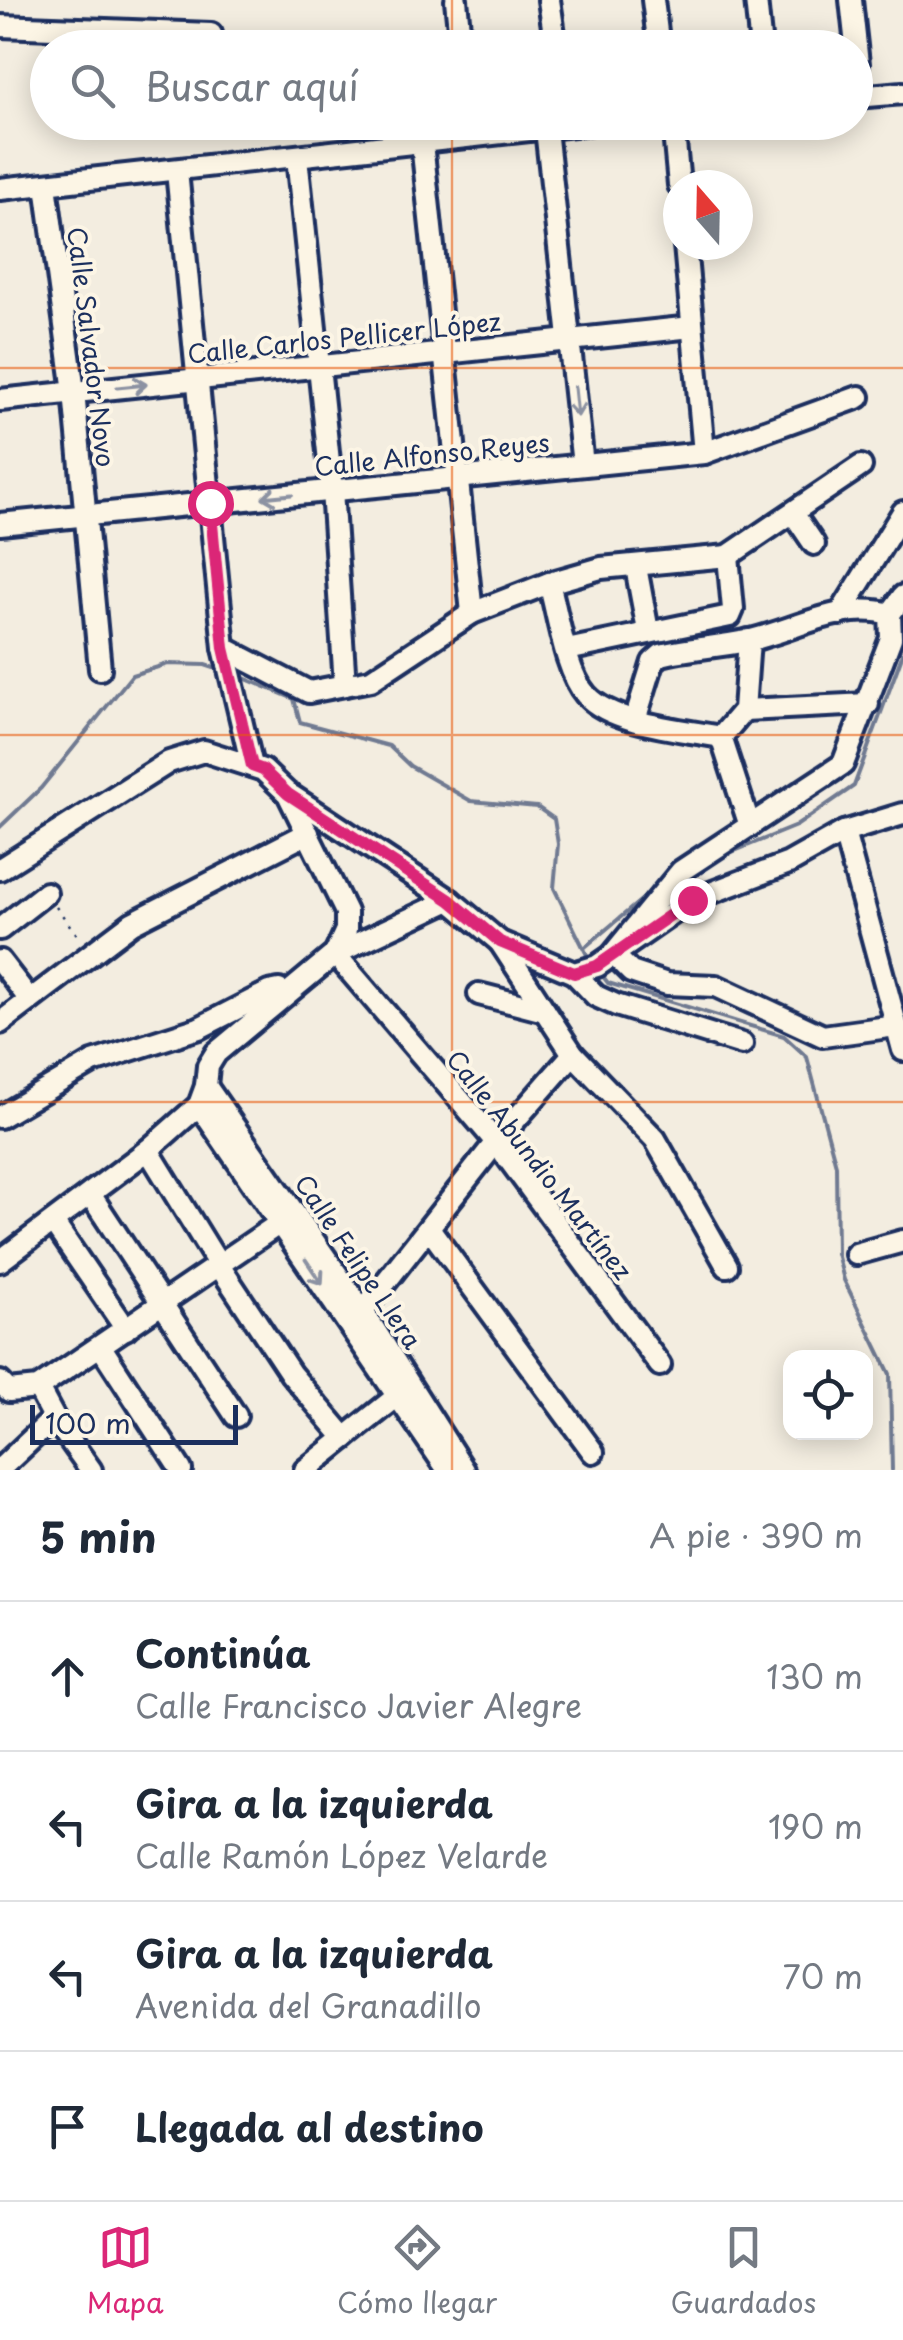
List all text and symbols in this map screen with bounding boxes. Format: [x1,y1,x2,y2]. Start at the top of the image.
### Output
search box [30,30,873,140]
text: Buscar aquí [145,57,359,114]
icon: search [65,58,120,113]
north arrow [663,170,753,260]
street label: Calle Salvador Novo [58,225,126,469]
street label: Calle Carlos Pellicer López [185,302,503,372]
one-way arrow [115,376,147,395]
one-way arrow [567,386,586,418]
street label: Calle Alfonso Reyes [312,423,551,485]
route start [188,481,234,527]
one-way arrow [262,487,294,506]
route end [670,878,716,924]
street label: Calle Abundio Martínez [438,1041,642,1287]
street label: Calle Felipe Llera [286,1166,432,1357]
one-way arrow [303,1258,324,1286]
map controls [783,1350,873,1440]
button: locate [783,1350,873,1440]
scale bar [30,1400,238,1444]
text: 100 m [45,1401,131,1444]
text: 5 min [40,1504,157,1567]
text: A pie · 390 m [649,1511,863,1559]
text: Continúa [135,1624,311,1681]
icon: ahead [40,1649,95,1704]
text: 130 m [766,1652,863,1700]
text: Calle Francisco Javier Alegre [135,1681,582,1729]
text: Gira a la izquierda [135,1774,493,1831]
icon: left [40,1799,95,1854]
text: 190 m [768,1802,863,1850]
text: Calle Ramón López Velarde [135,1831,548,1879]
text: Gira a la izquierda [135,1924,493,1981]
icon: left [40,1949,95,2004]
text: 70 m [783,1952,863,2000]
text: Avenida del Granadillo [135,1981,481,2029]
text: Llegada al destino [135,2098,484,2155]
icon: arrive [40,2099,95,2154]
tab: Mapa [87,2220,164,2323]
tab: Cómo llegar [337,2220,497,2323]
tab: Guardados [671,2220,816,2323]

